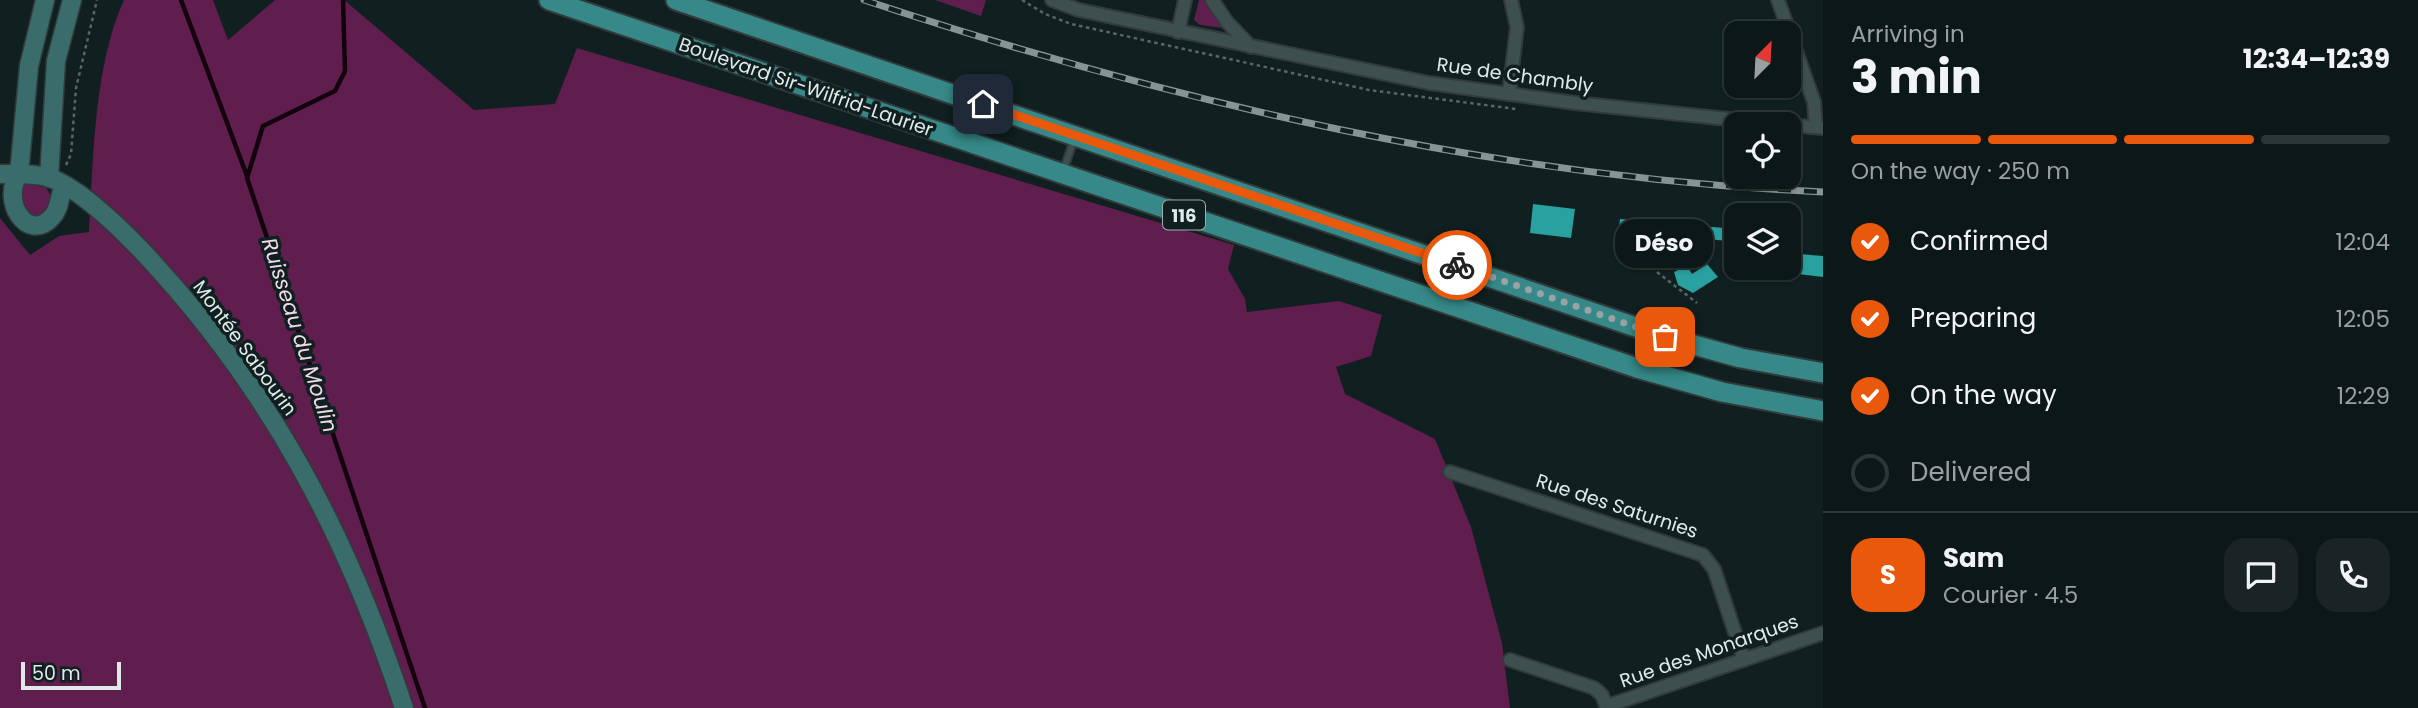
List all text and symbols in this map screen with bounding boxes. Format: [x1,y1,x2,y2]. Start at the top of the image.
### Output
text: Arriving in [1851,18,1965,50]
north arrow [1724,21,1801,98]
map controls [1724,21,1801,280]
street label: Boulevard Sir-Wilfrid-Laurier [675,31,937,143]
text: 12:34–12:39 [2243,41,2390,77]
text: 3 min [1851,45,1982,109]
street label: Rue de Chambly [1435,51,1595,99]
pin [953,74,1013,134]
icon: home [964,85,1002,123]
button: locate [1724,112,1801,189]
text: On the way · 250 m [1851,155,2070,187]
road number: 116 [1163,200,1205,230]
button: layers [1724,203,1801,280]
callout: Déso [1616,218,1714,267]
icon: check [1851,223,1889,261]
text: Confirmed [1910,223,2048,259]
text: 12:04 [2336,226,2390,258]
text: Déso [1635,227,1693,259]
courier [1422,230,1492,300]
water label: Ruisseau du Moulin [255,234,345,436]
icon: bike [1438,246,1476,284]
street label: Montée Sabourin [187,275,303,421]
icon: check [1851,300,1889,338]
text: Preparing [1910,300,2036,336]
text: 12:05 [2336,303,2390,335]
pin [1635,307,1695,367]
icon: bag [1646,318,1684,356]
icon: check [1851,377,1889,415]
text: On the way [1910,377,2057,413]
text: 12:29 [2337,380,2390,412]
text: Delivered [1910,454,2031,490]
street label: Rue des Saturnies [1533,467,1701,545]
button: chat [2224,538,2298,612]
button: phone [2316,538,2390,612]
text: Sam [1943,540,2004,576]
text: S [1880,557,1896,593]
text: Courier · 4.5 [1943,579,2078,611]
street label: Rue des Monarques [1616,608,1802,694]
scale bar [21,659,121,691]
text: 50 m [32,660,81,687]

